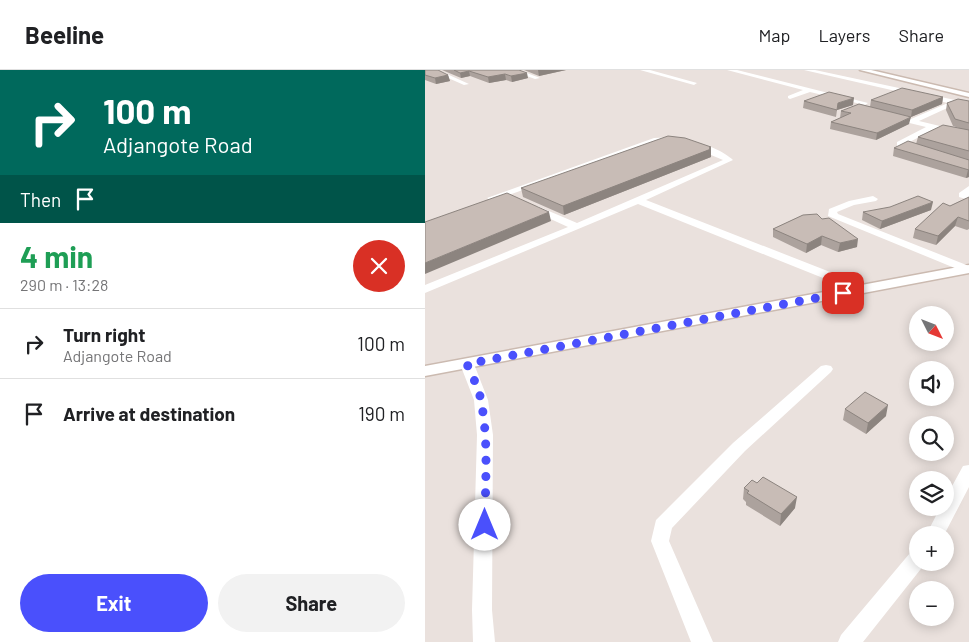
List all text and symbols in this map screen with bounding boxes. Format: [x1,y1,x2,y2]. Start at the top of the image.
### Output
text: Beeline [25,20,104,49]
text: Map [758,24,790,46]
text: Layers [818,24,871,46]
text: Share [899,24,944,46]
text: 100 m [103,89,192,131]
icon: right [20,90,85,155]
text: Adjangote Road [103,131,253,157]
icon: arrive [71,185,99,213]
text: Then [20,188,61,211]
text: 4 min [20,238,93,274]
button: close [353,240,405,292]
pin [822,272,864,314]
text: 290 m · 13:28 [20,275,108,294]
icon: arrive [829,279,857,307]
north arrow [909,306,954,351]
map controls [909,306,954,626]
text: Turn right [63,323,145,346]
icon: right [20,330,48,358]
text: 100 m [357,332,405,355]
text: Adjangote Road [63,346,172,365]
button: sound [909,361,954,406]
icon: arrive [20,400,48,428]
text: Arrive at destination [63,402,235,425]
text: 190 m [358,402,405,425]
button: search [909,416,954,461]
button: layers [909,471,954,516]
position arrow [458,498,510,550]
button: + [909,526,954,571]
button: Exit [20,574,208,632]
button: Share [218,574,405,632]
button: − [909,581,954,626]

